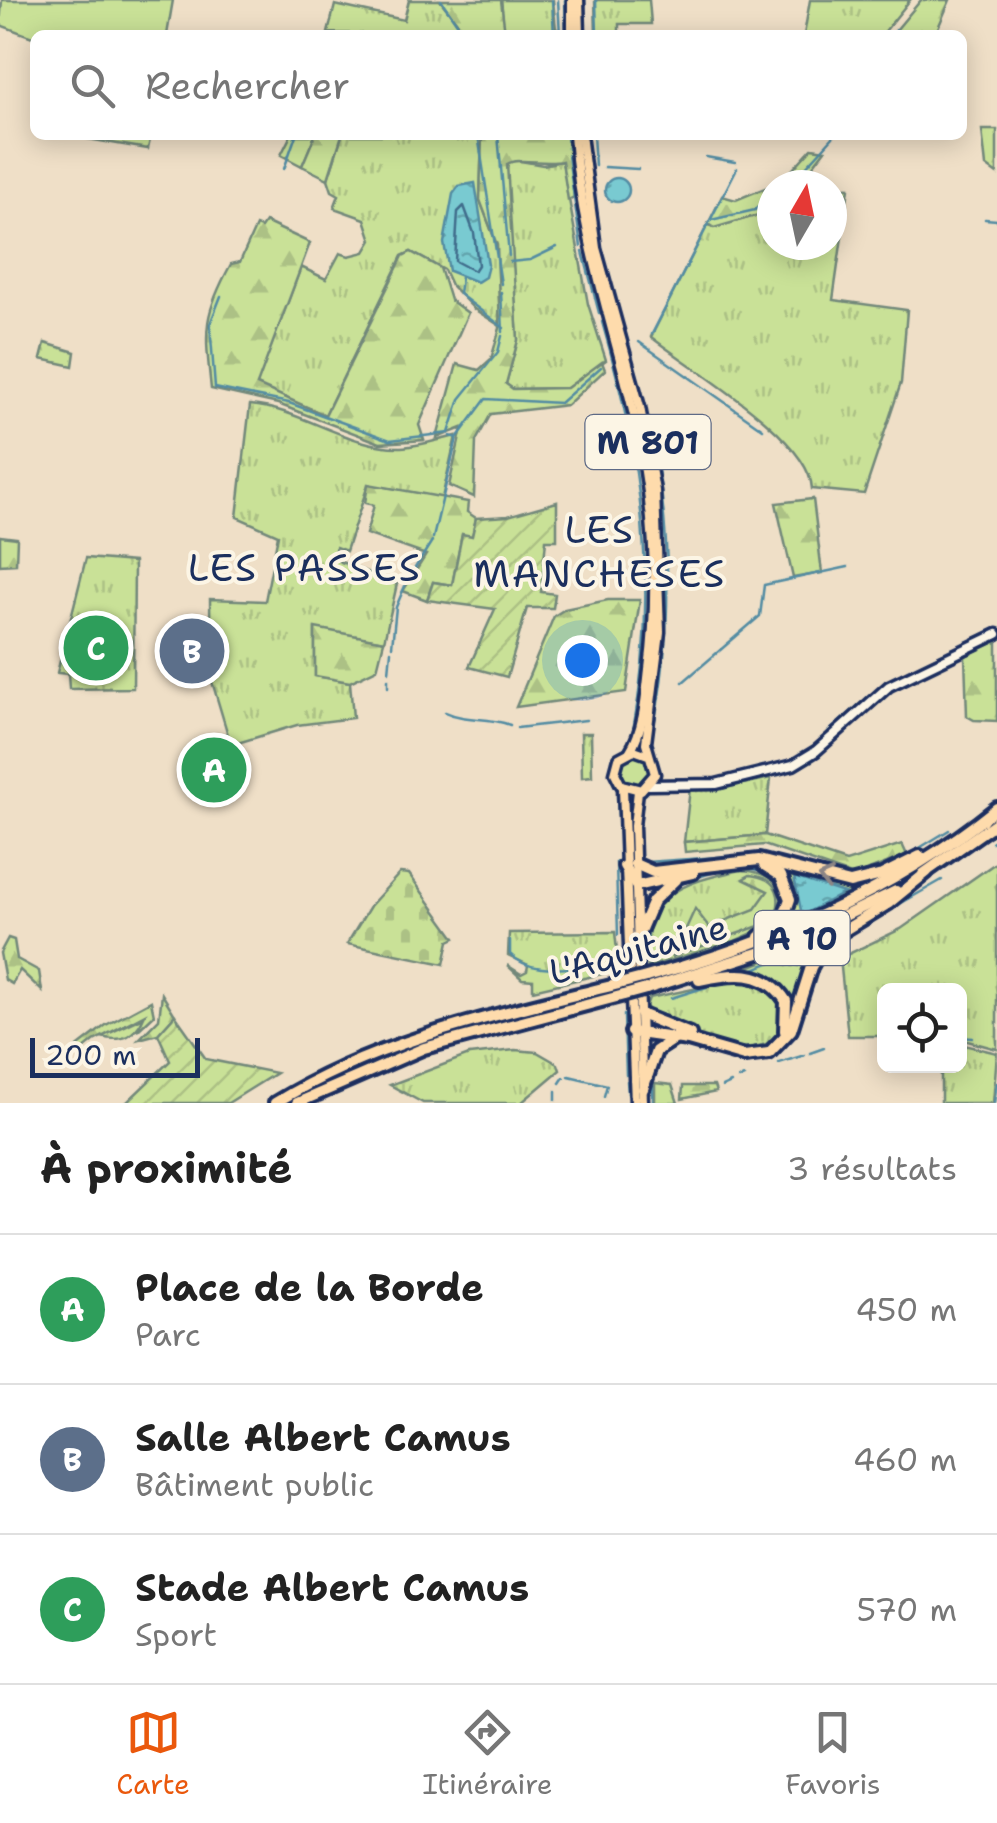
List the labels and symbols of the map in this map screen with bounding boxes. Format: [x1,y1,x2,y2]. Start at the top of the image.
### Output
north arrow [757,170,847,260]
road number: M 801 [586,415,710,469]
district label: LES MANCHESES [473,504,727,599]
district label: LES PASSES [188,542,422,593]
pin: C [64,610,128,686]
pin: B [160,614,224,688]
your location [557,635,608,686]
pin: A [182,732,246,808]
one-way arrow [817,869,834,890]
street label: L'Aquitaine [544,903,732,995]
road number: A 10 [754,911,850,965]
scale bar [30,1033,200,1078]

